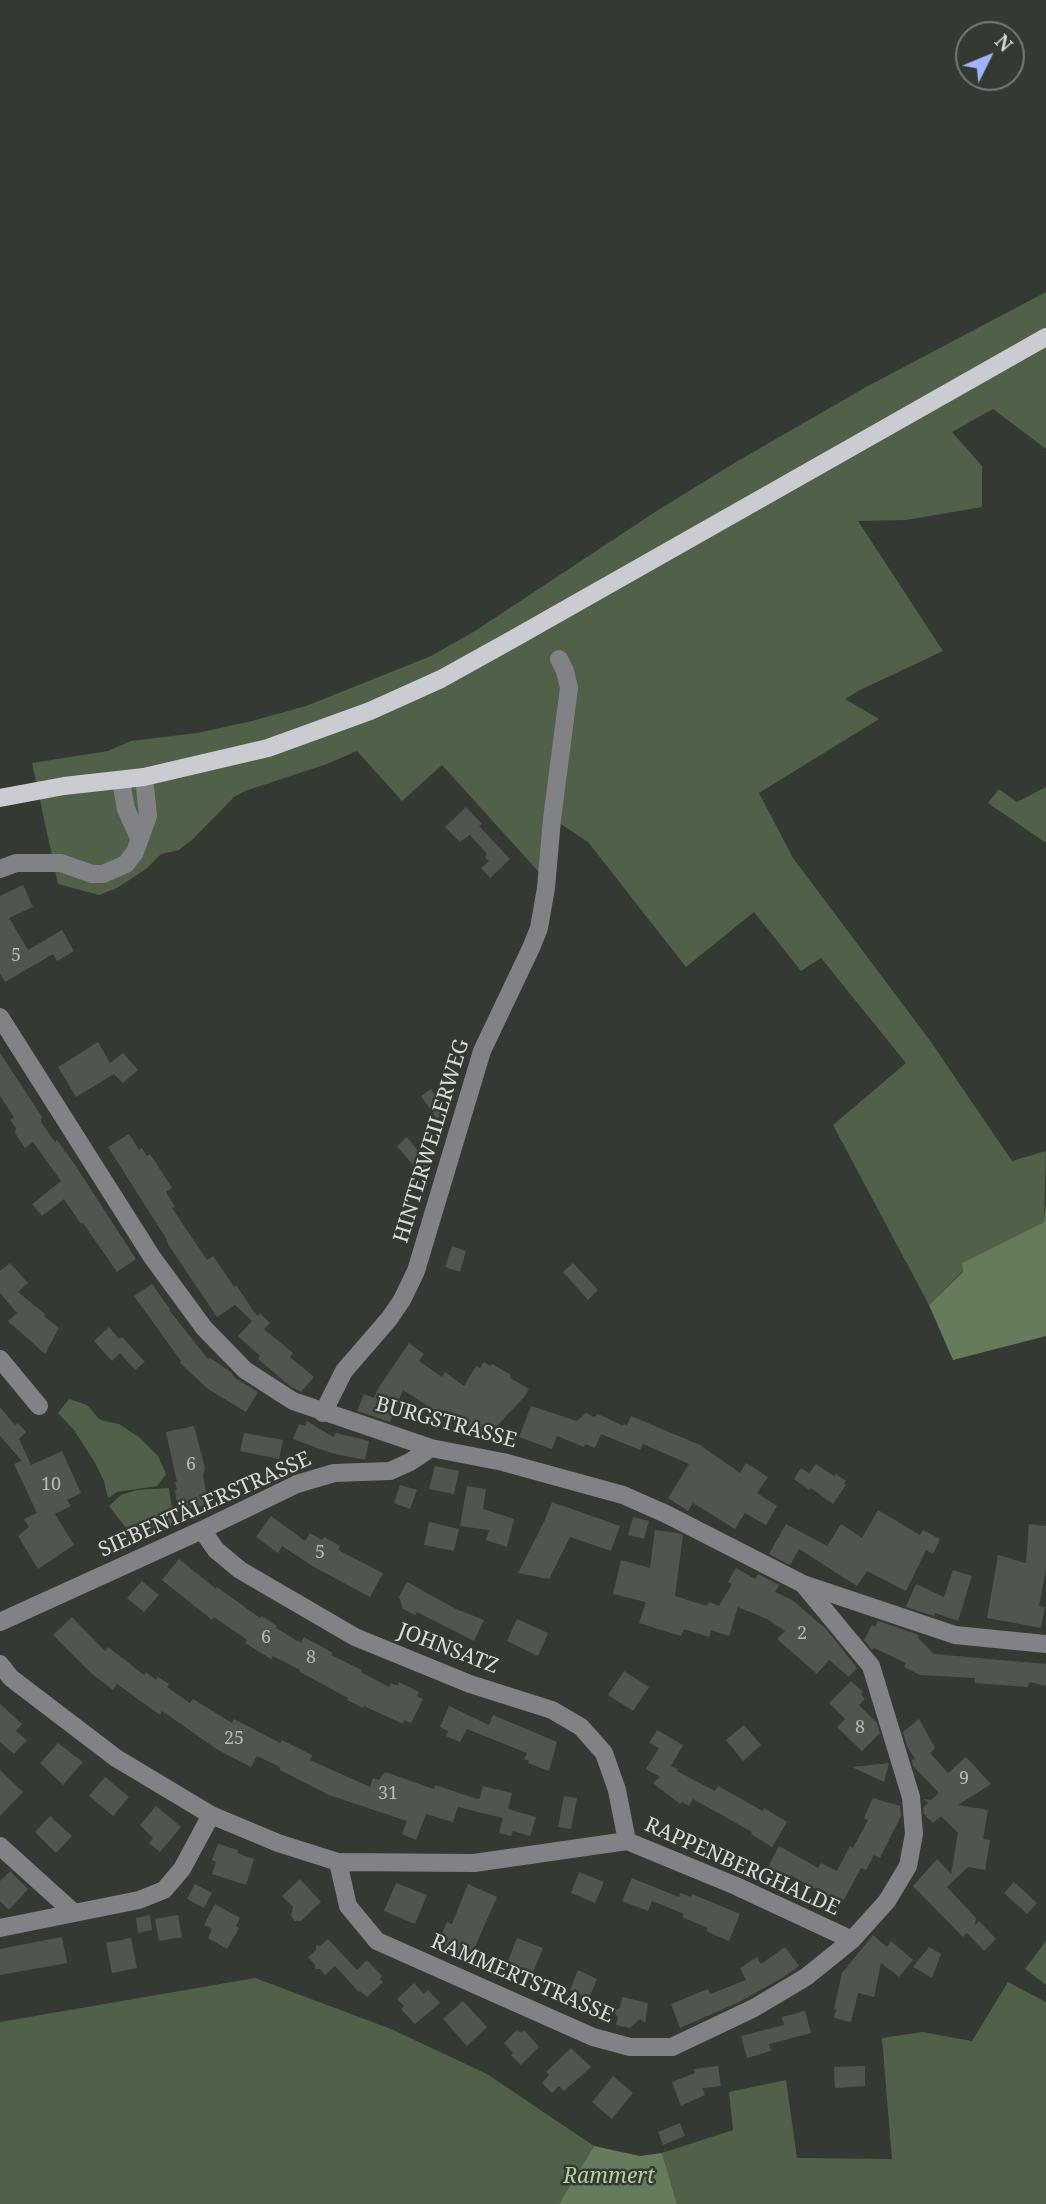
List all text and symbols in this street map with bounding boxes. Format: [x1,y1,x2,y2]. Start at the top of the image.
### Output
north arrow [955,21,1025,91]
text: N [989,29,1019,57]
house number: 5 [11,945,21,967]
street label: HINTERWEILERWEG [389,1036,475,1246]
street label: BURGSTRASSE [372,1392,520,1454]
street label: SIEBENTÄLERSTRASSE [95,1447,315,1563]
house number: 6 [186,1454,196,1476]
house number: 10 [41,1474,61,1496]
house number: 5 [315,1542,325,1564]
street label: JOHNSATZ [394,1618,502,1680]
house number: 2 [797,1623,807,1645]
house number: 6 [261,1627,271,1649]
house number: 8 [306,1647,316,1669]
house number: 8 [855,1717,865,1739]
house number: 25 [224,1728,244,1750]
house number: 9 [959,1768,969,1790]
house number: 31 [378,1783,398,1805]
street label: RAPPENBERGHALDE [640,1813,844,1921]
street label: RAMMERTSTRASSE [427,1929,617,2029]
park label: Rammert [563,2164,655,2190]

